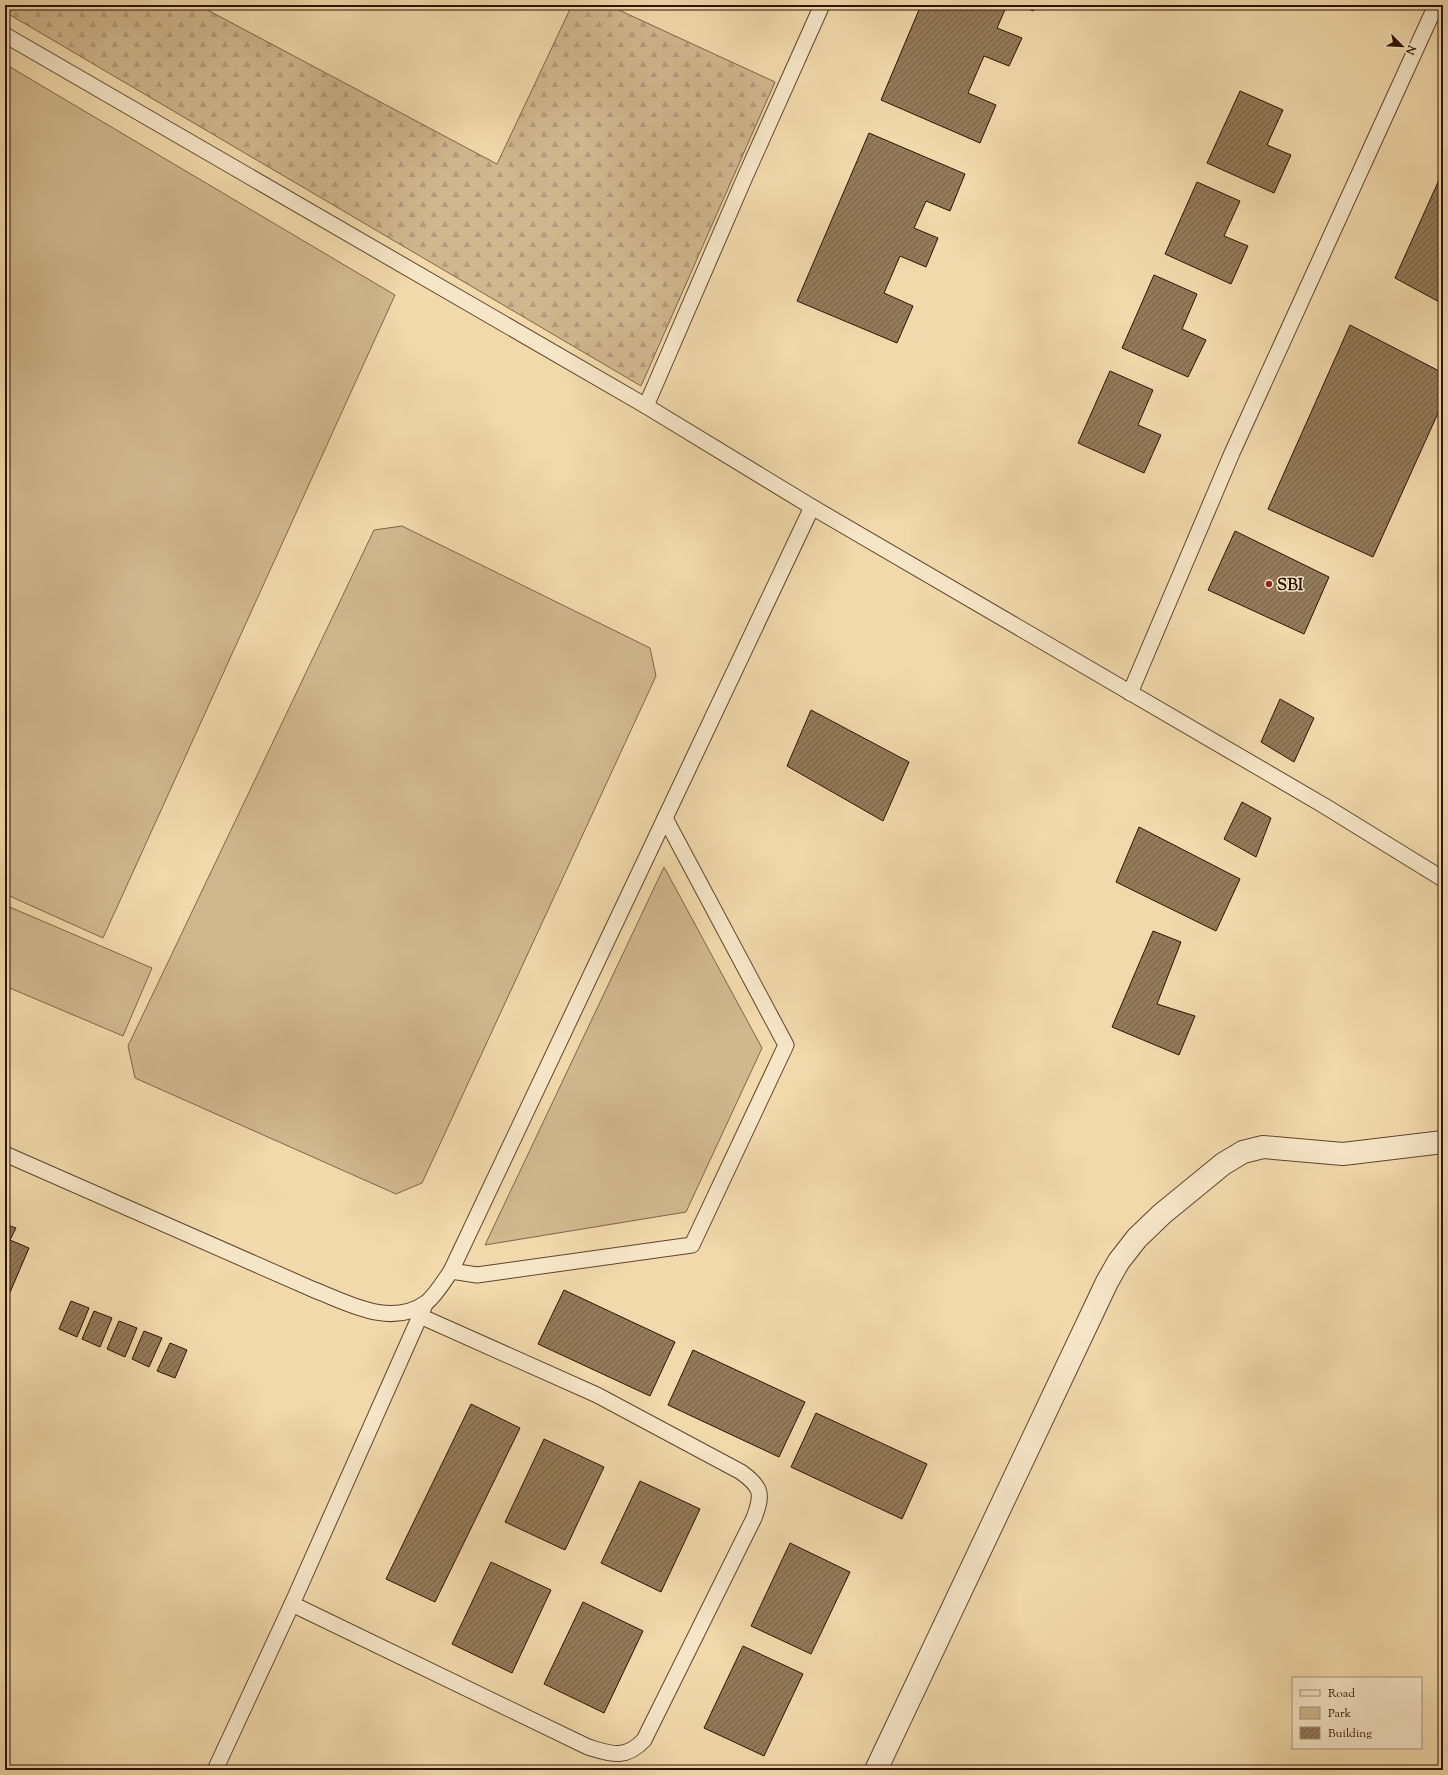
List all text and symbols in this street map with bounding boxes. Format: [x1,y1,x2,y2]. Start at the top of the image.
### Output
north arrow [1382,26,1422,66]
text: N [1401,41,1420,57]
place label: SBI [1277,574,1304,598]
marker: SBI [1264,579,1274,589]
legend [1292,1677,1422,1749]
text: Road [1328,1685,1355,1703]
text: Park [1328,1705,1351,1723]
text: Building [1328,1725,1372,1743]

